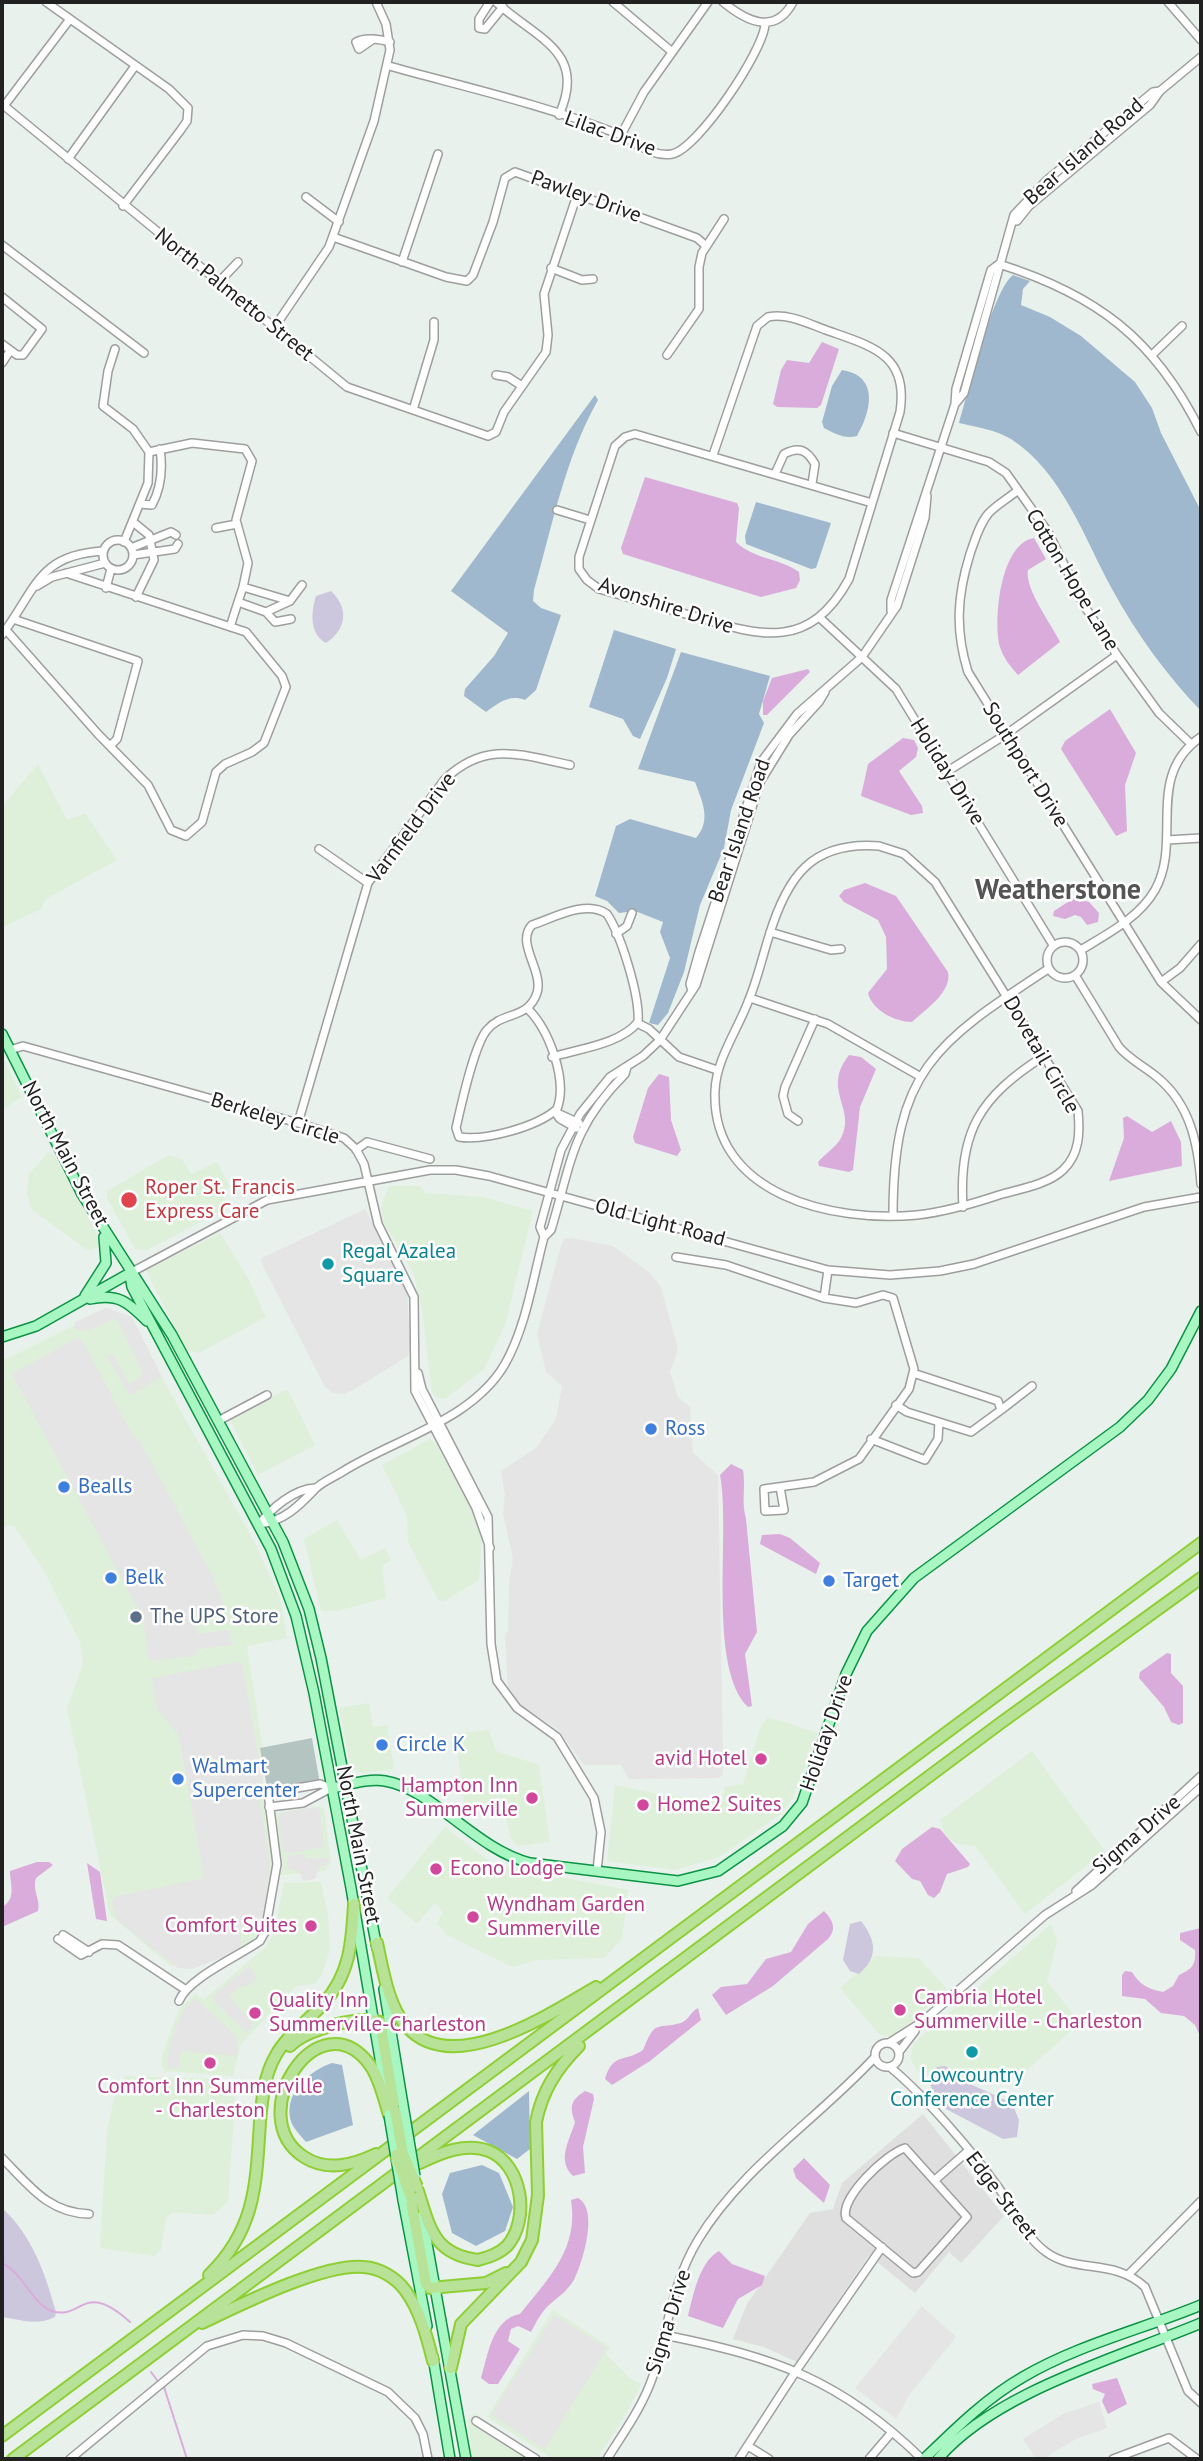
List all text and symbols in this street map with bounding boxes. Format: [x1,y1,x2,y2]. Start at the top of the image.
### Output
street label: Bear Island Road [1019,93,1149,211]
street label: Lilac Drive [561,106,659,162]
street label: Pawley Drive [527,165,645,229]
street label: North Palmetto Street [149,223,319,367]
street label: Cotton Hope Lane [1020,505,1124,655]
street label: Avonshire Drive [595,572,737,640]
street label: Southport Drive [977,698,1073,832]
street label: Holiday Drive [904,714,990,830]
street label: Bear Island Road [704,756,776,906]
street label: Varnfield Drive [362,768,462,888]
district label: Weatherstone [975,874,1141,908]
street label: Dovetail Circle [997,992,1085,1118]
street label: North Main Street [16,1077,114,1231]
street label: Berkeley Circle [208,1087,342,1151]
place label: Roper St. Francis Express Care [145,1175,295,1225]
marker: Roper St. Francis Express Care [119,1190,139,1210]
street label: Old Light Road [592,1194,728,1252]
place label: Regal Azalea Square [342,1239,456,1289]
marker: Regal Azalea Square [320,1256,336,1272]
place label: Ross [665,1416,705,1442]
marker: Ross [643,1421,659,1437]
place label: Bealls [78,1474,132,1500]
marker: Bealls [56,1479,72,1495]
place label: Belk [125,1565,164,1591]
place label: Target [843,1568,899,1594]
marker: Belk [103,1570,119,1586]
marker: Target [821,1573,837,1589]
place label: The UPS Store [150,1604,279,1630]
marker: The UPS Store [128,1609,144,1625]
street label: Holiday Drive [795,1672,859,1794]
place label: Circle K [396,1732,465,1758]
marker: Circle K [374,1737,390,1753]
place label: avid Hotel [655,1746,747,1772]
marker: avid Hotel [753,1751,769,1767]
place label: Walmart Supercenter [192,1754,299,1804]
street label: North Main Street [330,1764,386,1926]
marker: Walmart Supercenter [170,1771,186,1787]
place label: Hampton Inn Summerville [401,1773,518,1823]
marker: Hampton Inn Summerville [524,1790,540,1806]
street label: Sigma Drive [1088,1790,1186,1880]
place label: Home2 Suites [657,1792,782,1818]
marker: Home2 Suites [635,1797,651,1813]
place label: Econo Lodge [450,1856,564,1882]
marker: Econo Lodge [428,1861,444,1877]
place label: Wyndham Garden Summerville [487,1892,645,1942]
marker: Wyndham Garden Summerville [465,1909,481,1925]
place label: Comfort Suites [165,1913,297,1939]
marker: Comfort Suites [303,1918,319,1934]
place label: Cambria Hotel Summerville - Charleston [914,1985,1142,2035]
place label: Quality Inn Summerville-Charleston [269,1988,486,2038]
marker: Cambria Hotel Summerville - Charleston [892,2002,908,2018]
marker: Quality Inn Summerville-Charleston [247,2005,263,2021]
marker: Lowcountry Conference Center [964,2044,980,2060]
marker: Comfort Inn Summerville - Charleston [202,2055,218,2071]
place label: Lowcountry Conference Center [890,2063,1054,2113]
place label: Comfort Inn Summerville - Charleston [97,2074,323,2124]
street label: Edge Street [960,2147,1042,2245]
street label: Sigma Drive [641,2267,697,2377]

